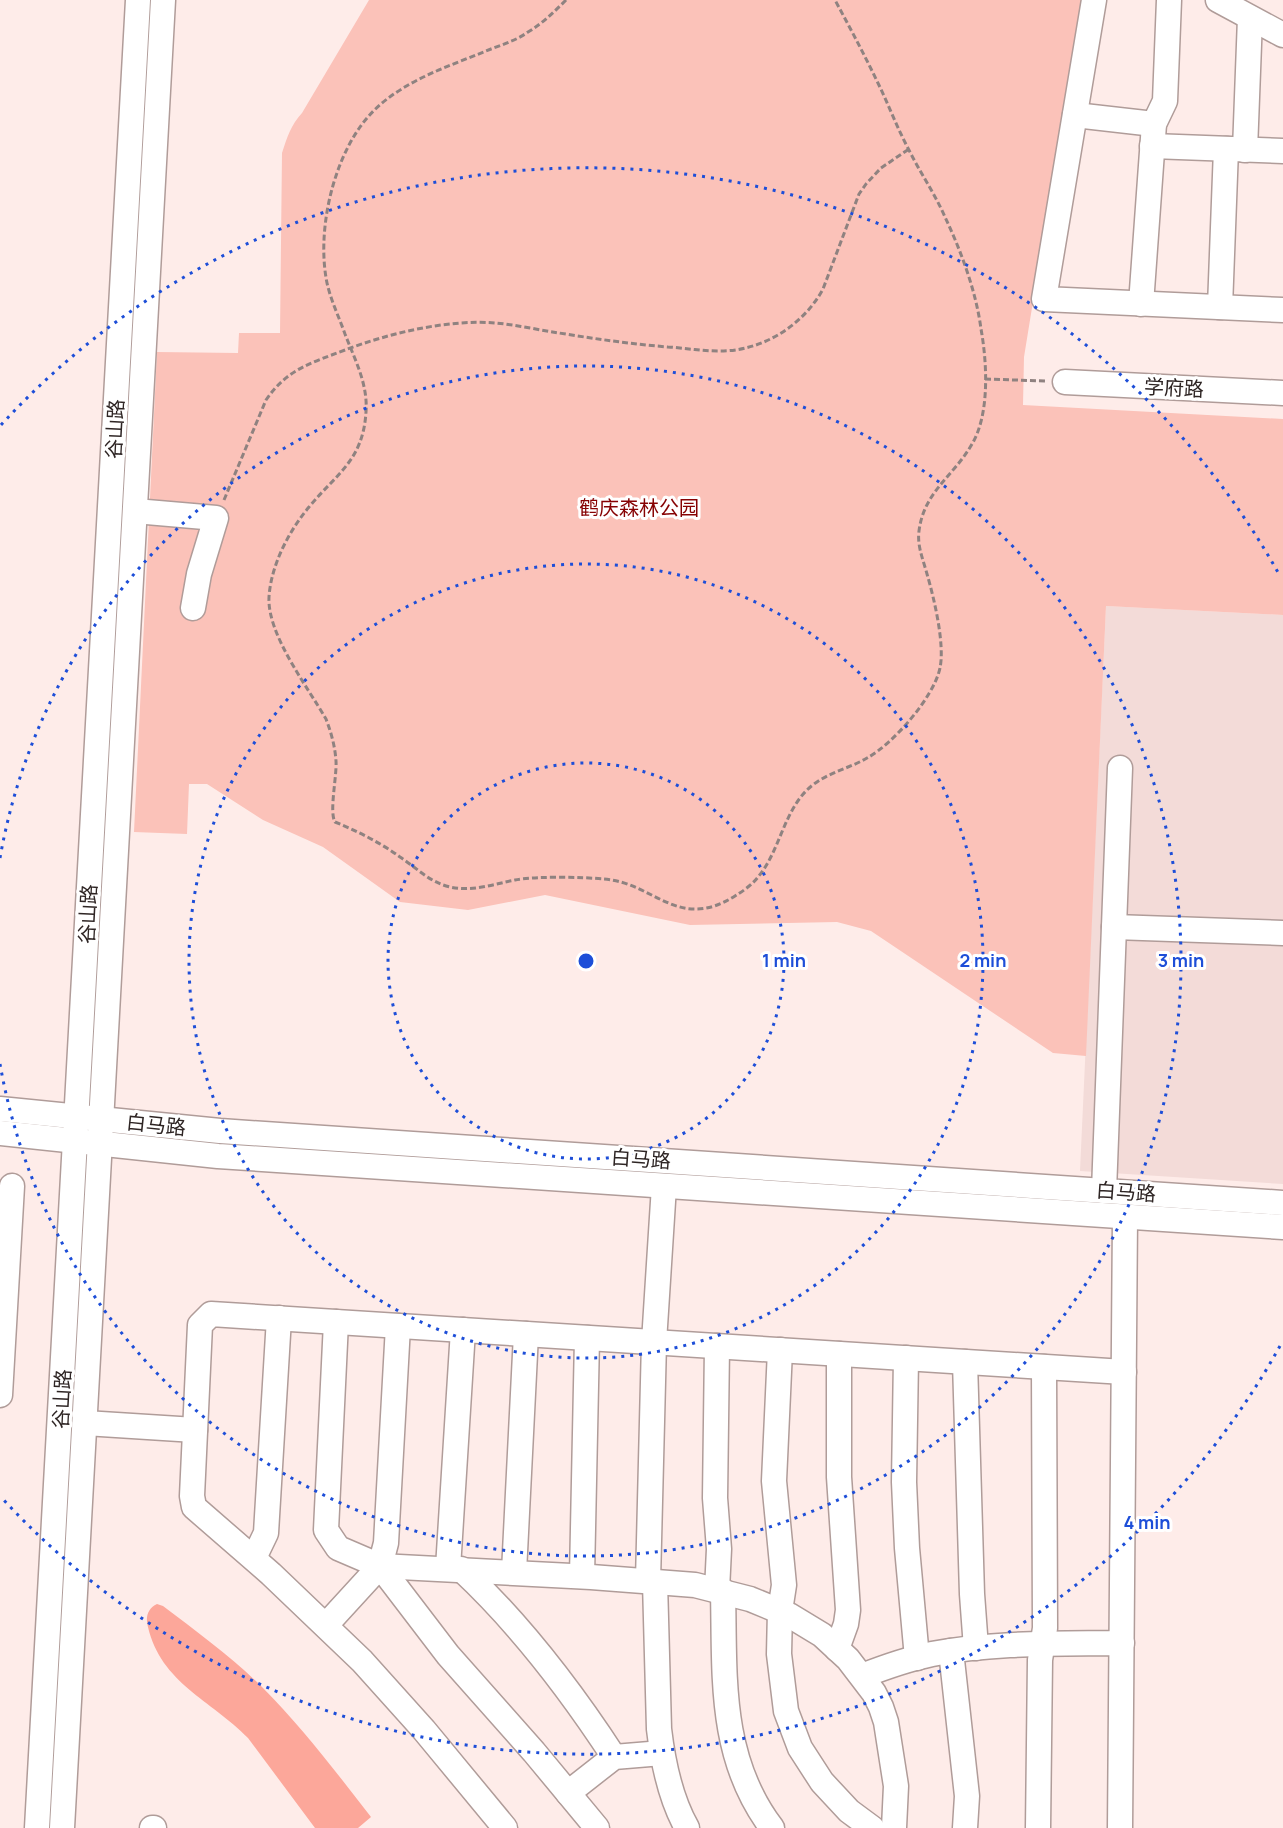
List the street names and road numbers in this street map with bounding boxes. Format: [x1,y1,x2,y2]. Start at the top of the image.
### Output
street label: 学府路 [1143,372,1205,403]
street label: 谷山路 [99,398,130,460]
street label: 谷山路 [72,883,103,945]
street label: 白马路 [125,1108,187,1141]
street label: 白马路 [610,1143,672,1174]
street label: 白马路 [1095,1176,1157,1207]
street label: 谷山路 [46,1368,77,1430]

